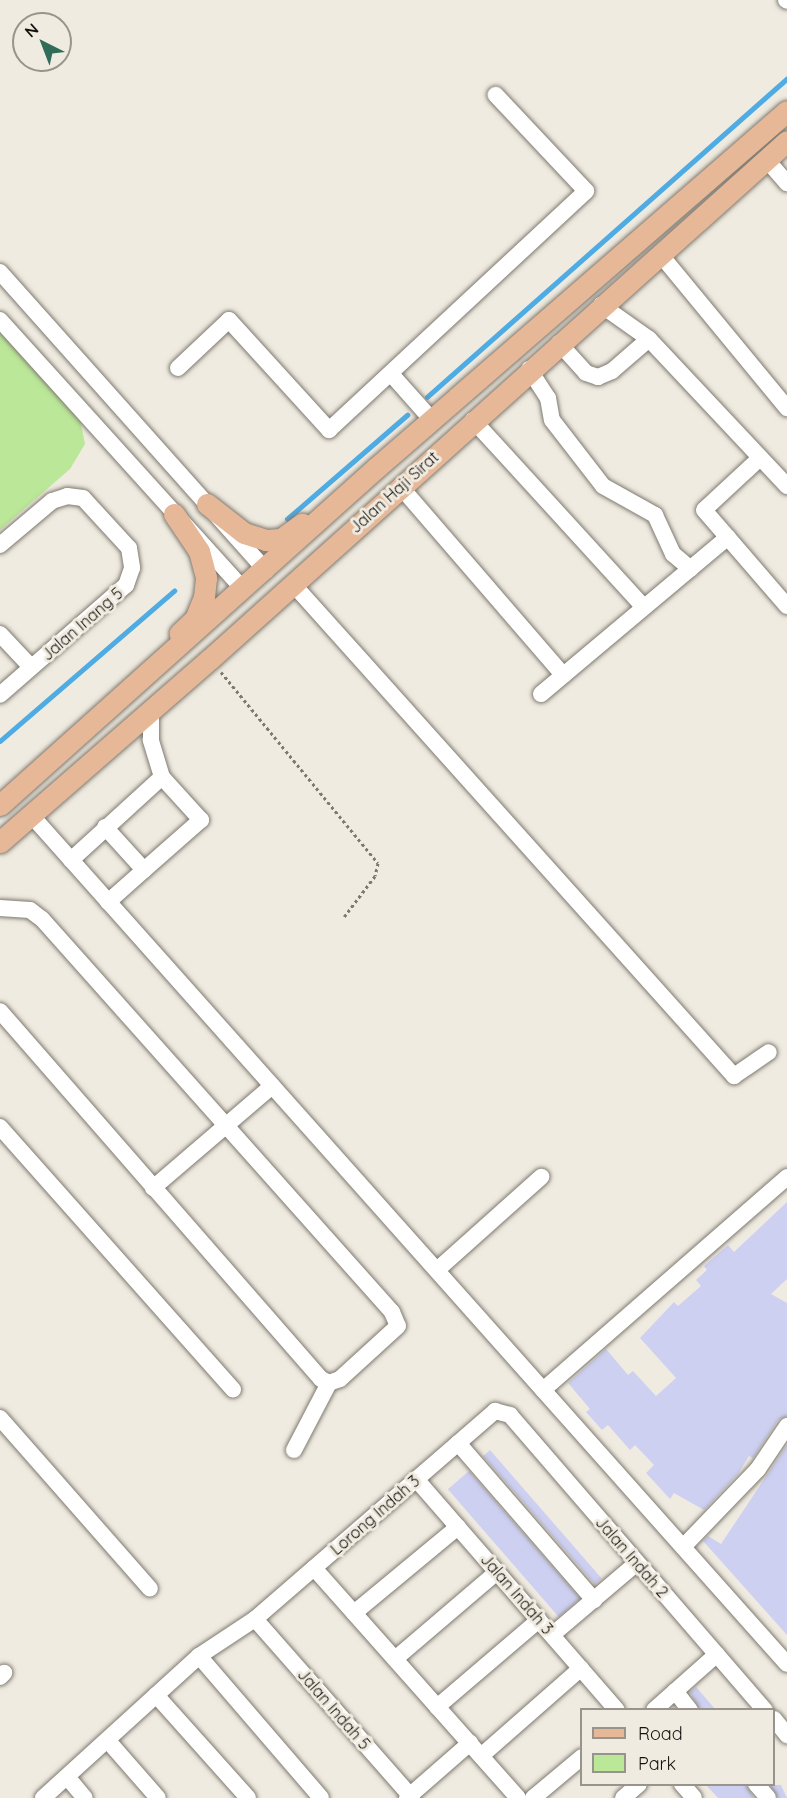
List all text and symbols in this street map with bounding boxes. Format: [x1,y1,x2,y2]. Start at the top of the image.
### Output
north arrow [12,12,72,72]
text: N [20,19,42,41]
street label: Jalan Haji Sirat [346,447,442,537]
street label: Jalan Inang 5 [38,584,126,664]
street label: Lorong Indah 3 [327,1471,423,1559]
street label: Jalan Indah 2 [592,1513,672,1601]
street label: Jalan Indah 3 [477,1550,557,1638]
street label: Jalan Indah 5 [294,1665,374,1753]
legend [580,1708,775,1786]
text: Road [638,1722,683,1745]
text: Park [638,1752,676,1775]

